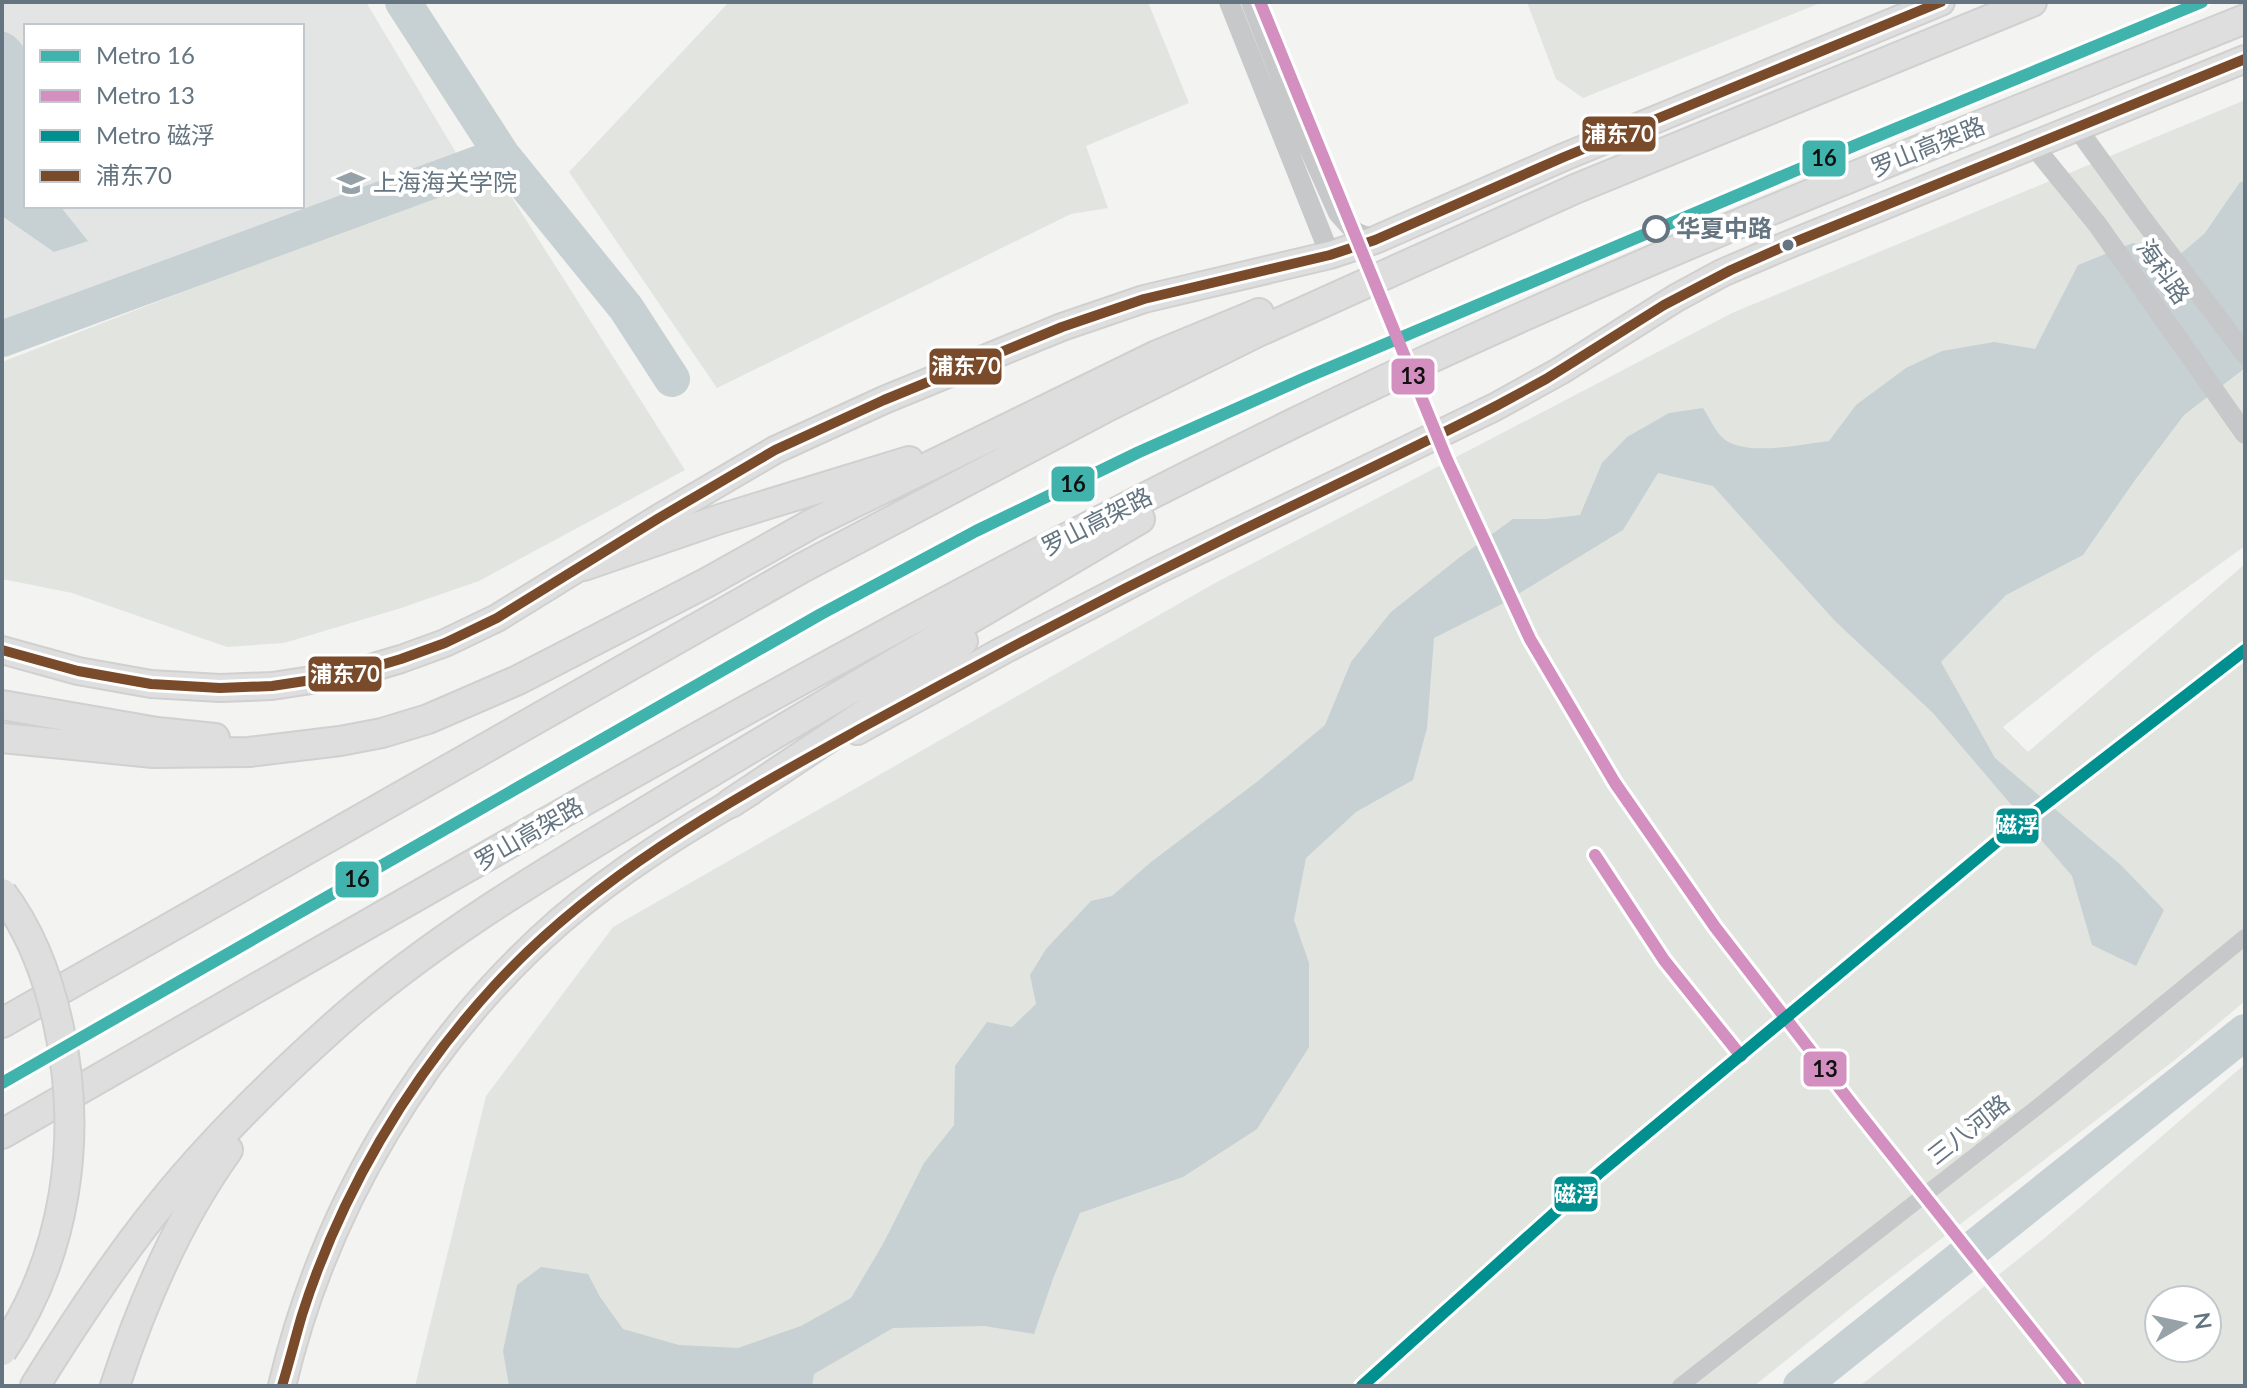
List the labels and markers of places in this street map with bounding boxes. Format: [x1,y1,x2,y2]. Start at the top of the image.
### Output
place label: 上海海关学院 [373,167,517,196]
school or university icon: 上海海关学院 [336,168,366,198]
place label: 华夏中路 [1676,213,1772,242]
marker: 华夏中路 [1643,216,1669,242]
unlabelled marker [1780,237,1796,253]

